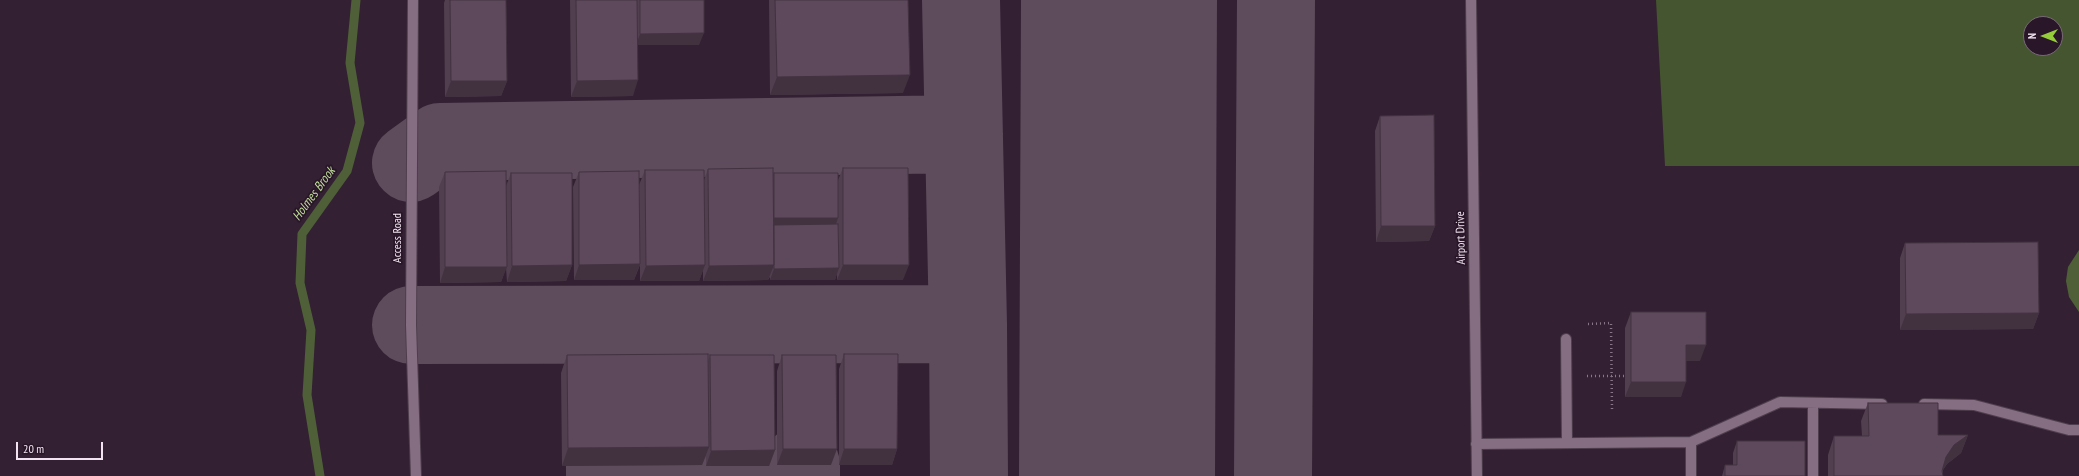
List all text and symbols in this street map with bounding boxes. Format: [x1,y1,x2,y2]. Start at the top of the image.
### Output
north arrow [2023,16,2063,56]
text: N [2025,33,2039,39]
water label: Holmes Brook [289,164,339,224]
street label: Airport Drive [1453,211,1469,265]
street label: Access Road [391,213,405,263]
scale bar [18,434,105,460]
text: 20 m [23,441,44,456]

